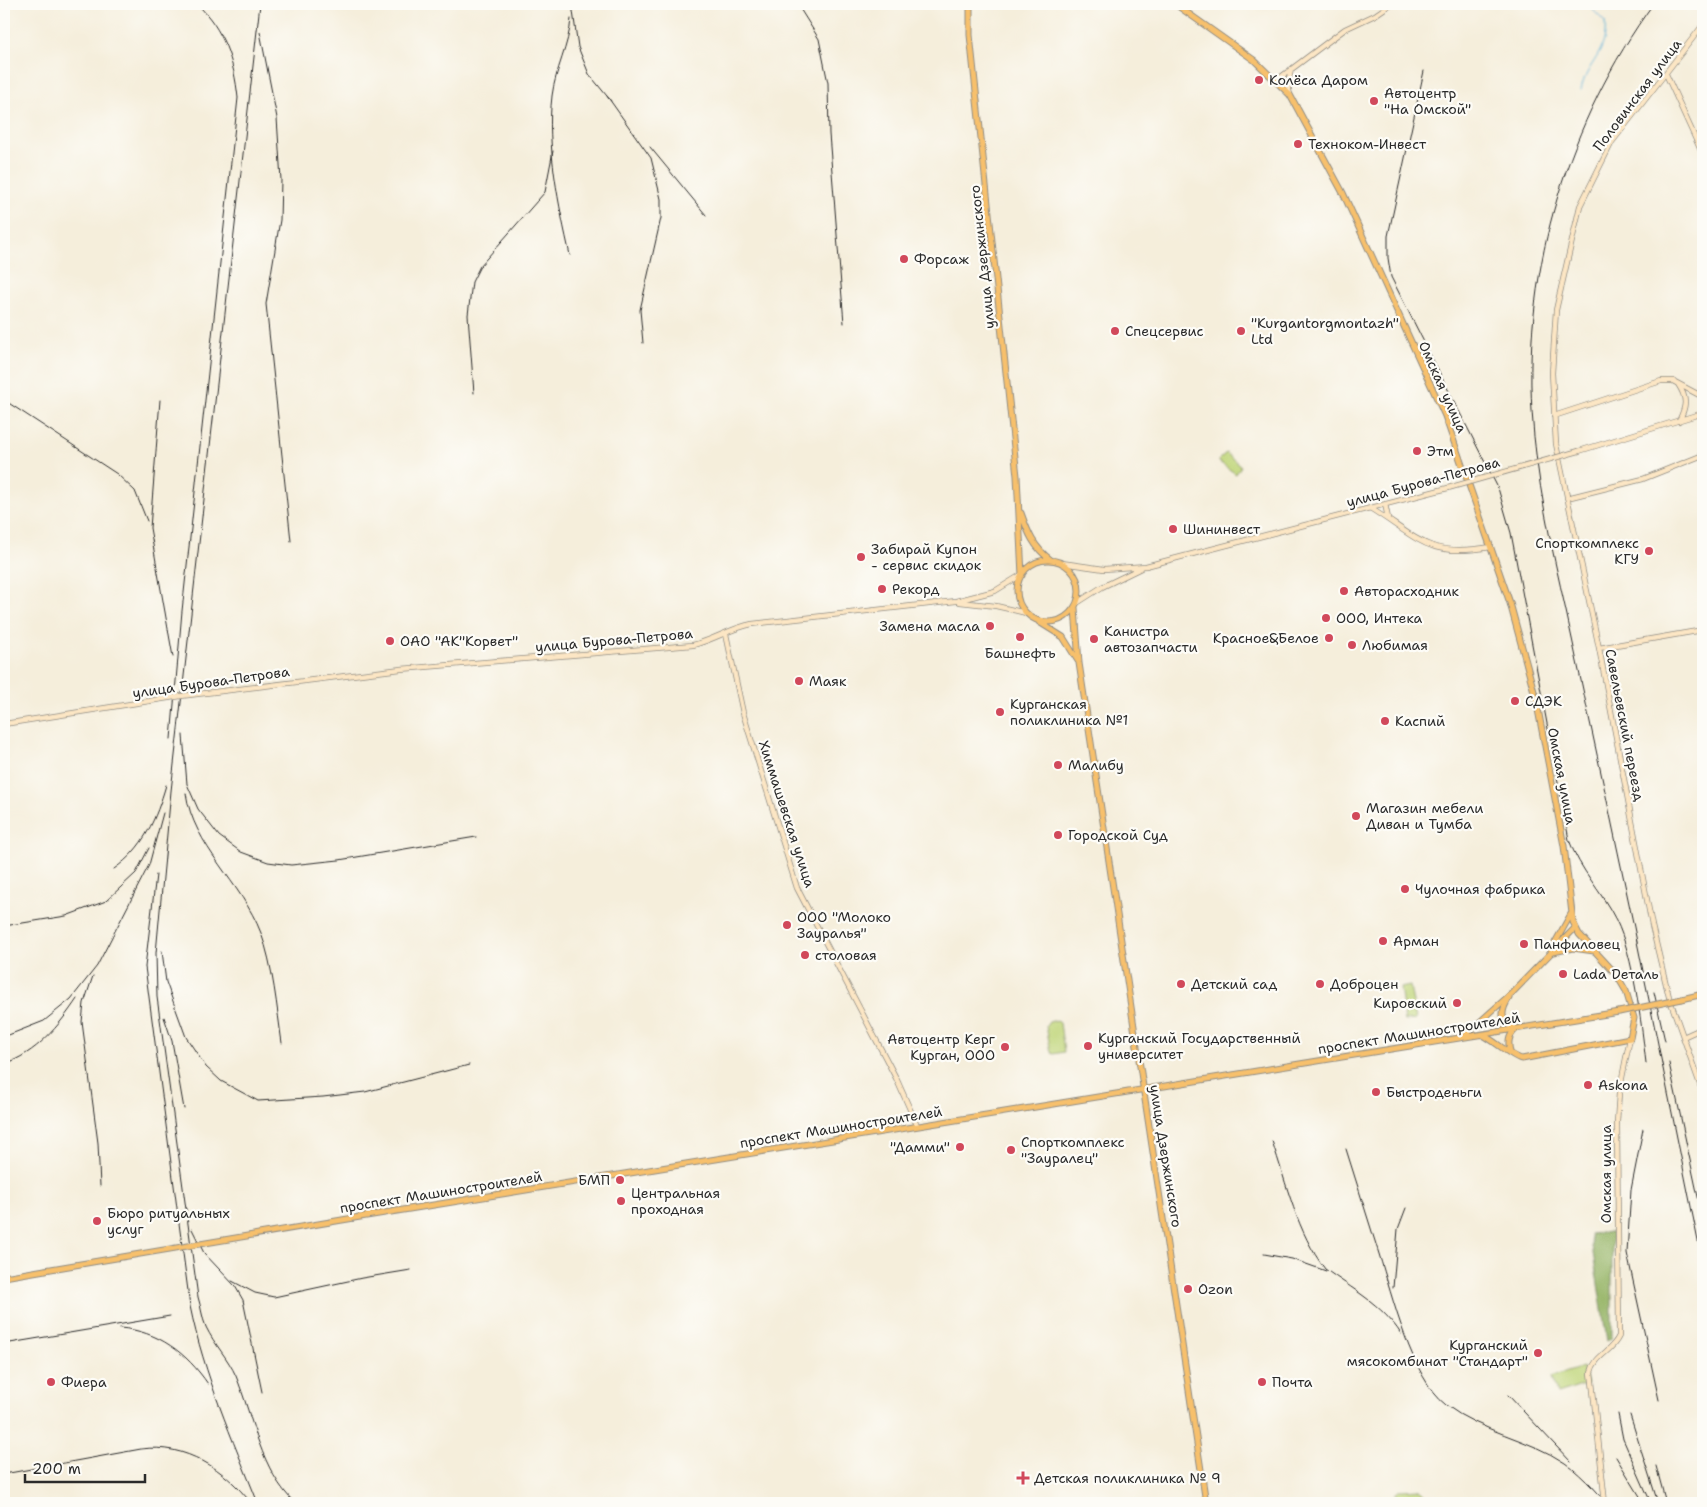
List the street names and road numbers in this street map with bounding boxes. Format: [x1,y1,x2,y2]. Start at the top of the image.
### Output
street label: Половинская улица [1589,35,1685,155]
street label: улица Дзержинского [966,184,998,330]
street label: Омская улица [1415,338,1471,436]
street label: улица Бурова-Петрова [1344,453,1502,511]
street label: улица Бурова-Петрова [534,624,694,656]
street label: Савельевский переезд [1601,647,1649,803]
street label: улица Бурова-Петрова [131,662,291,702]
street label: Омская улица [1544,726,1580,826]
street label: Химмашевская улица [755,738,819,890]
street label: проспект Машиностроителей [1317,1008,1521,1058]
street label: улица Дзержинского [1146,1083,1186,1229]
street label: проспект Машиностроителей [739,1102,943,1152]
street label: Омская улица [1597,1125,1615,1223]
street label: проспект Машиностроителей [339,1167,543,1217]

